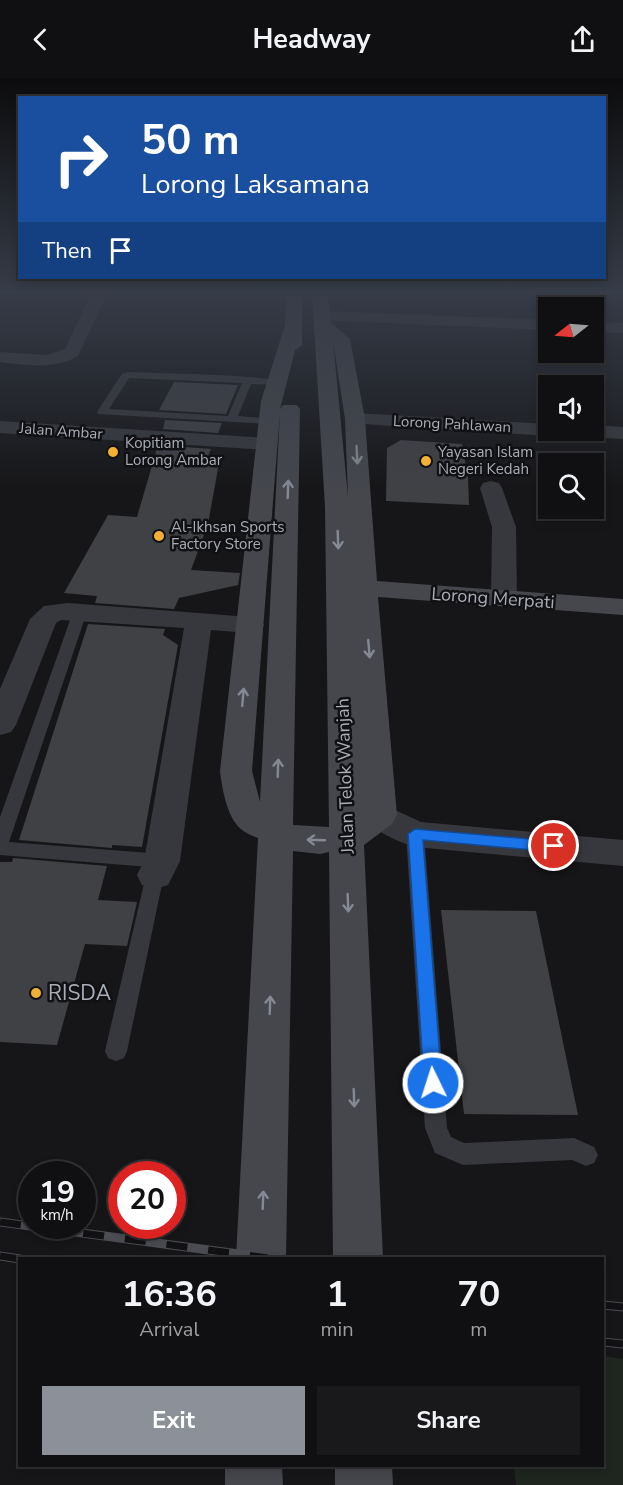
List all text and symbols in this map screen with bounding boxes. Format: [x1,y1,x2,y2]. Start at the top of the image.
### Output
text: Headway [252,21,371,58]
icon: back [24,23,57,56]
icon: share [566,23,599,56]
text: 50 m [141,112,240,169]
icon: right [42,120,120,198]
text: Lorong Laksamana [141,166,370,203]
icon: arrive [104,234,137,267]
text: Then [42,236,92,266]
north arrow [538,297,604,363]
map controls [538,297,604,519]
button: sound [538,375,604,441]
street label: Lorong Pahlawan [393,411,511,437]
street label: Jalan Ambar [18,418,104,444]
place label: Kopitiam Lorong Ambar [125,433,223,470]
place label: Yayasan Islam Negeri Kedah [437,442,533,479]
one-way arrow [352,444,363,464]
marker: Kopitiam Lorong Ambar [106,445,120,459]
button: search [538,453,604,519]
marker: Yayasan Islam Negeri Kedah [419,454,433,468]
one-way arrow [282,480,294,500]
place label: Al-Ikhsan Sports Factory Store [171,517,285,554]
marker: Al-Ikhsan Sports Factory Store [152,529,166,543]
one-way arrow [332,529,343,549]
street label: Lorong Merpati [431,582,555,614]
one-way arrow [364,639,375,659]
one-way arrow [238,687,249,707]
street label: Jalan Telok Wanjah [330,698,360,855]
one-way arrow [273,759,284,779]
pin [528,820,579,871]
icon: arrive [537,829,570,862]
one-way arrow [307,834,327,845]
one-way arrow [342,892,354,912]
place label: RISDA [48,979,111,1007]
marker: RISDA [29,986,43,1000]
one-way arrow [265,996,276,1016]
position arrow [401,1051,465,1115]
one-way arrow [348,1087,359,1107]
speed limit sign: 20 [108,1161,186,1239]
text: 19 [39,1172,75,1213]
one-way arrow [258,1191,269,1211]
text: km/h [40,1205,74,1225]
text: 16:36 [122,1270,217,1319]
text: 1 [326,1270,348,1319]
text: 70 [457,1270,500,1319]
text: Arrival [139,1316,199,1343]
text: min [320,1316,354,1343]
text: m [470,1316,487,1343]
button: Exit [42,1386,305,1455]
button: Share [317,1386,580,1455]

